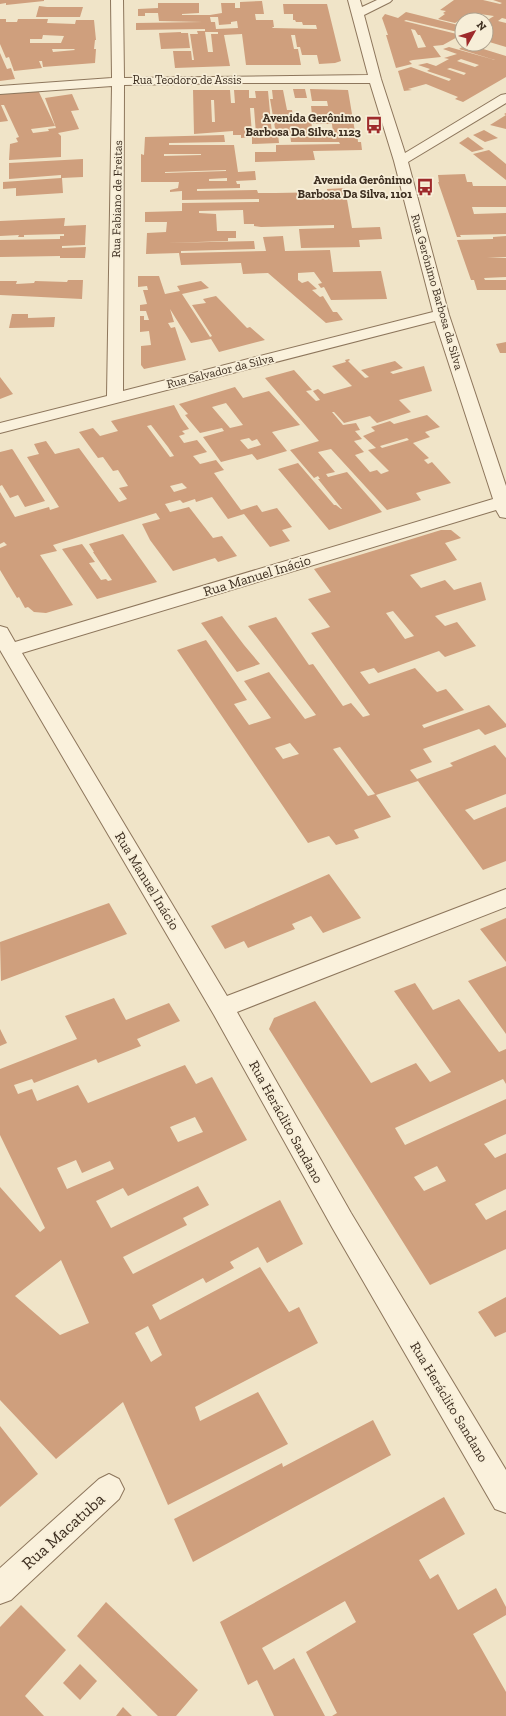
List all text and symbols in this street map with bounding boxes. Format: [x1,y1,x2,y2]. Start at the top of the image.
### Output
north arrow [454,12,494,52]
text: N [474,19,489,34]
street label: Rua Teodoro de Assis [132,73,242,87]
place label: Avenida Gerônimo Barbosa Da Silva, 1123 [245,111,362,139]
bus stop icon: Avenida Gerônimo Barbosa Da Silva, 1123 [364,115,384,135]
street label: Rua Fabiano de Freitas [109,140,125,258]
place label: Avenida Gerônimo Barbosa Da Silva, 1101 [298,173,413,201]
bus stop icon: Avenida Gerônimo Barbosa Da Silva, 1101 [415,177,435,197]
street label: Rua Gerônimo Barbosa da Silva [408,212,466,372]
street label: Rua Salvador da Silva [165,351,275,391]
street label: Rua Manuel Inácio [201,552,313,600]
street label: Rua Manuel Inácio [111,829,183,933]
street label: Rua Heráclito Sandano [245,1058,327,1186]
street label: Rua Heráclito Sandano [406,1339,492,1465]
street label: Rua Macatuba [18,1489,108,1573]

